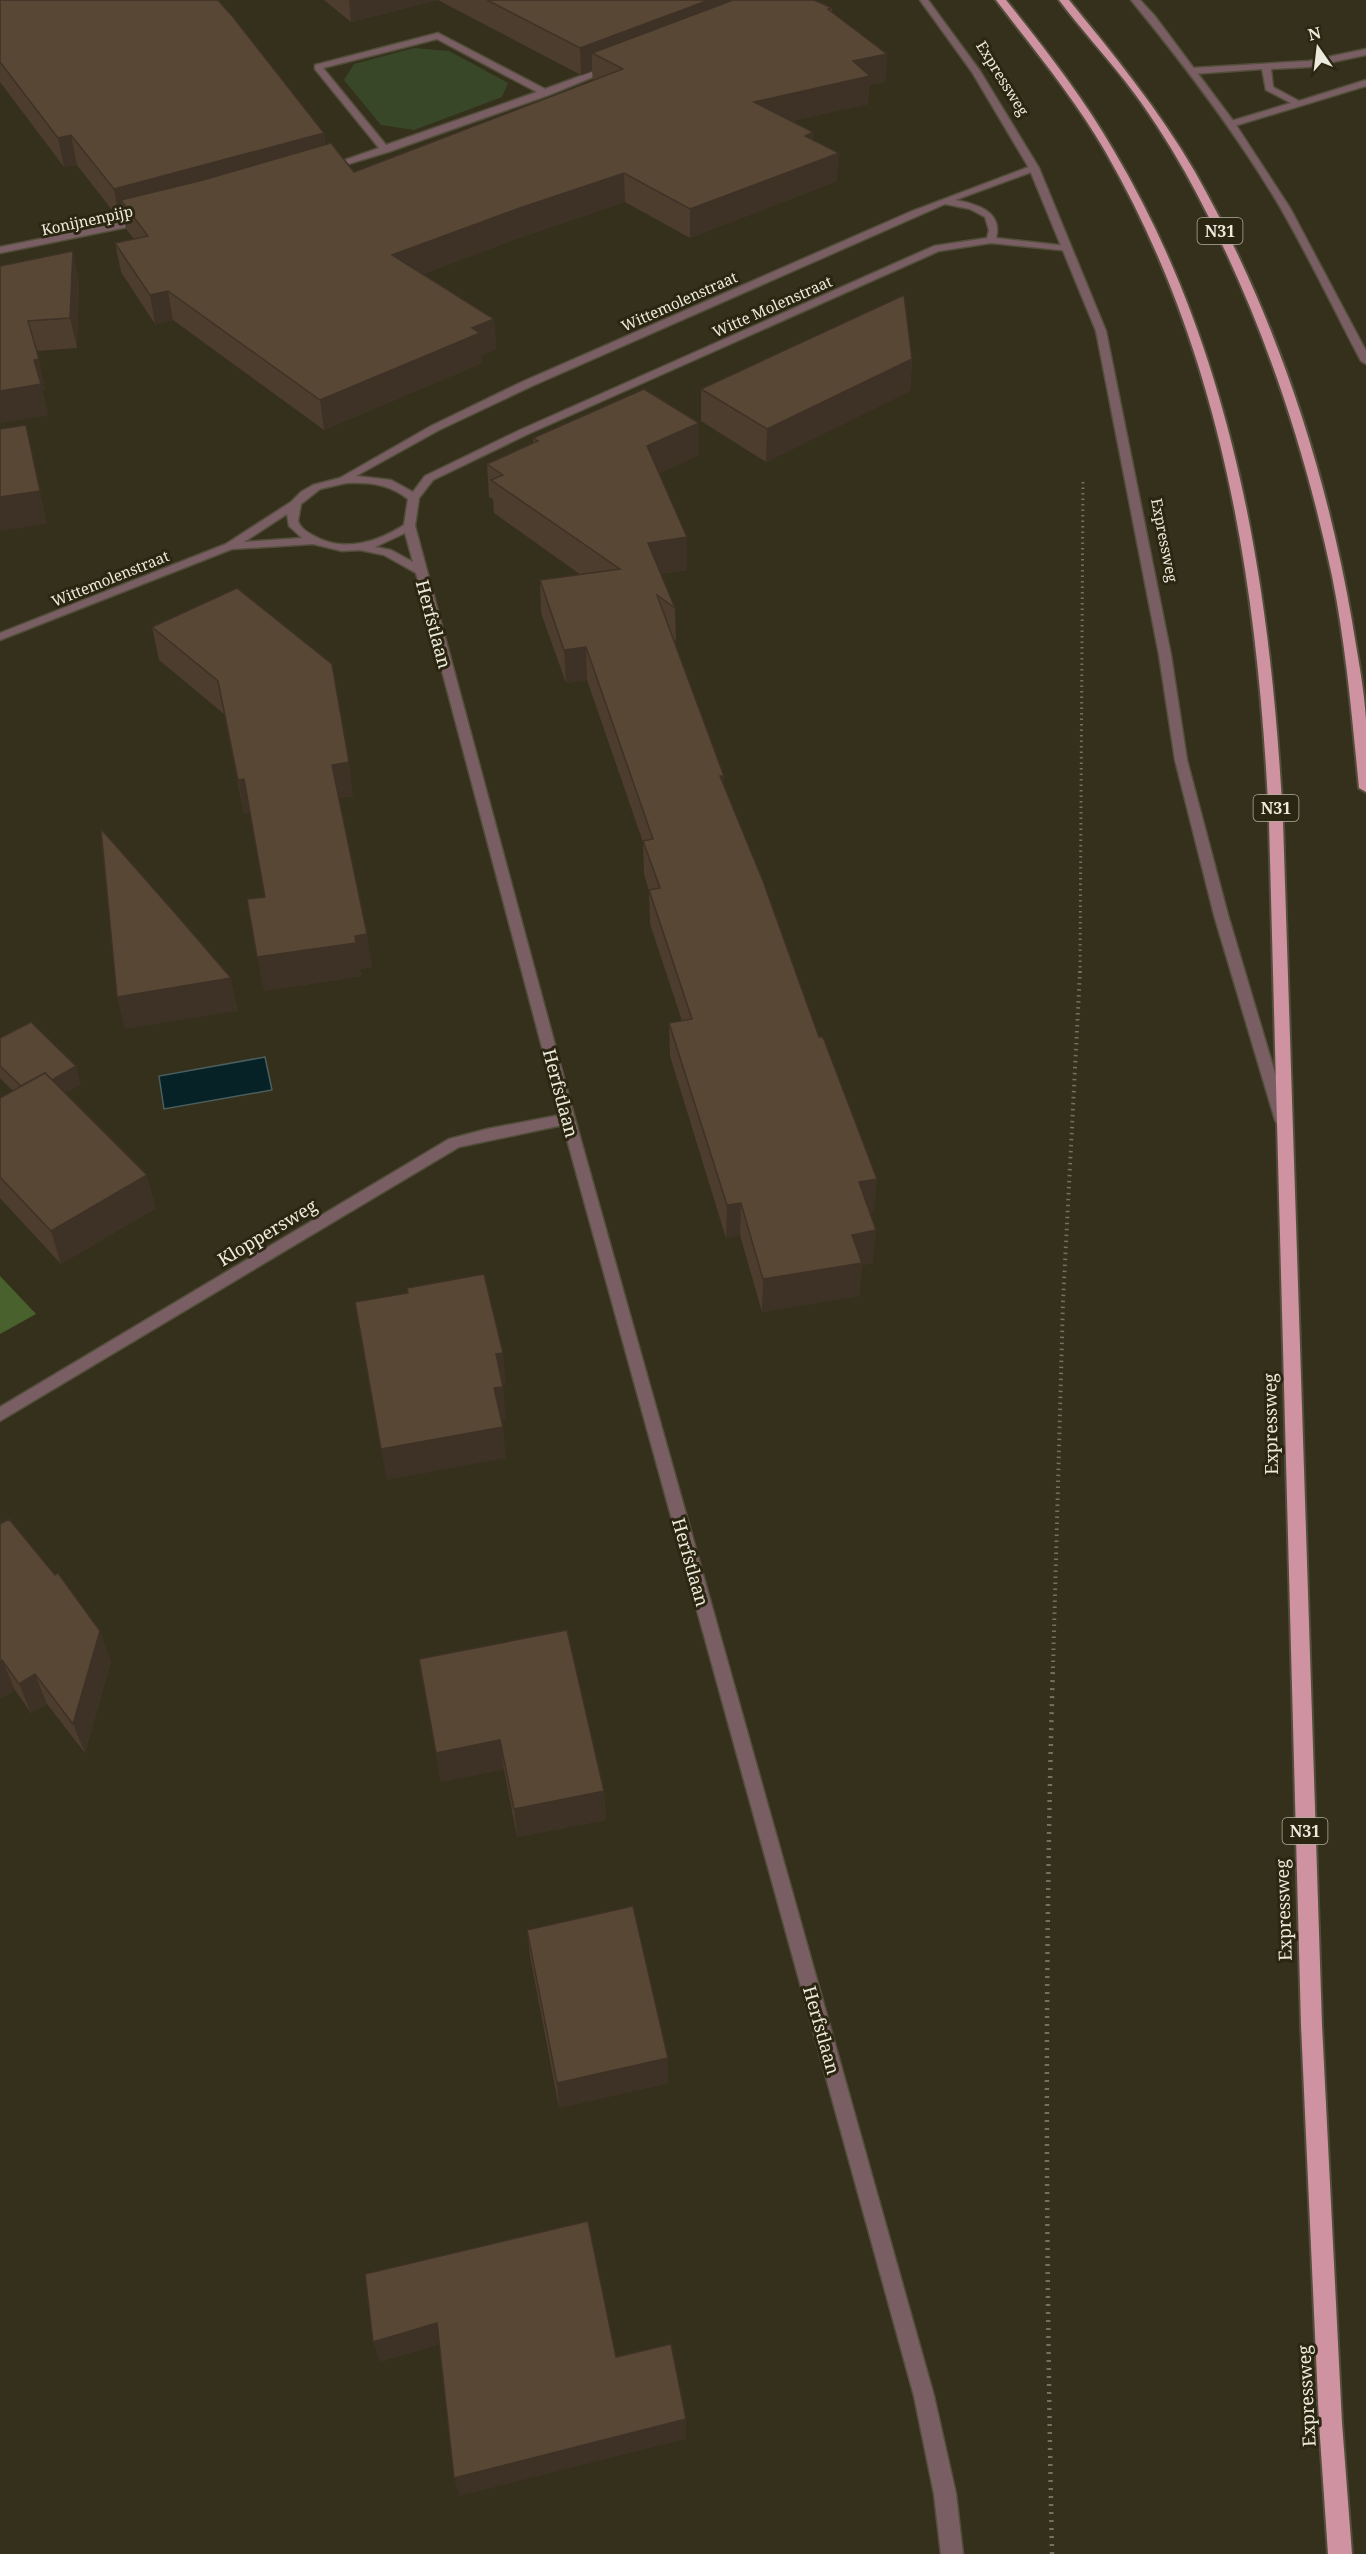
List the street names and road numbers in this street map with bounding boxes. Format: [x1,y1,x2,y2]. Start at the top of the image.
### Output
street label: Expressweg [972,37,1034,119]
street label: Konijnenpijp [39,201,135,239]
road number: N31 [1198,218,1242,244]
street label: Wittemolenstraat [618,266,740,336]
street label: Witte Molenstraat [709,271,835,341]
street label: Expressweg [1147,496,1183,584]
street label: Wittemolenstraat [48,545,172,611]
street label: Herfstlaan [411,577,457,671]
road number: N31 [1254,795,1298,821]
street label: Herfstlaan [538,1046,584,1140]
street label: Kloppersweg [213,1193,321,1271]
street label: Expressweg [1257,1373,1283,1475]
street label: Herfstlaan [667,1515,715,1609]
road number: N31 [1282,1818,1328,1844]
street label: Expressweg [1269,1858,1297,1961]
street label: Herfstlaan [798,1983,846,2077]
street label: Expressweg [1291,2344,1321,2447]

